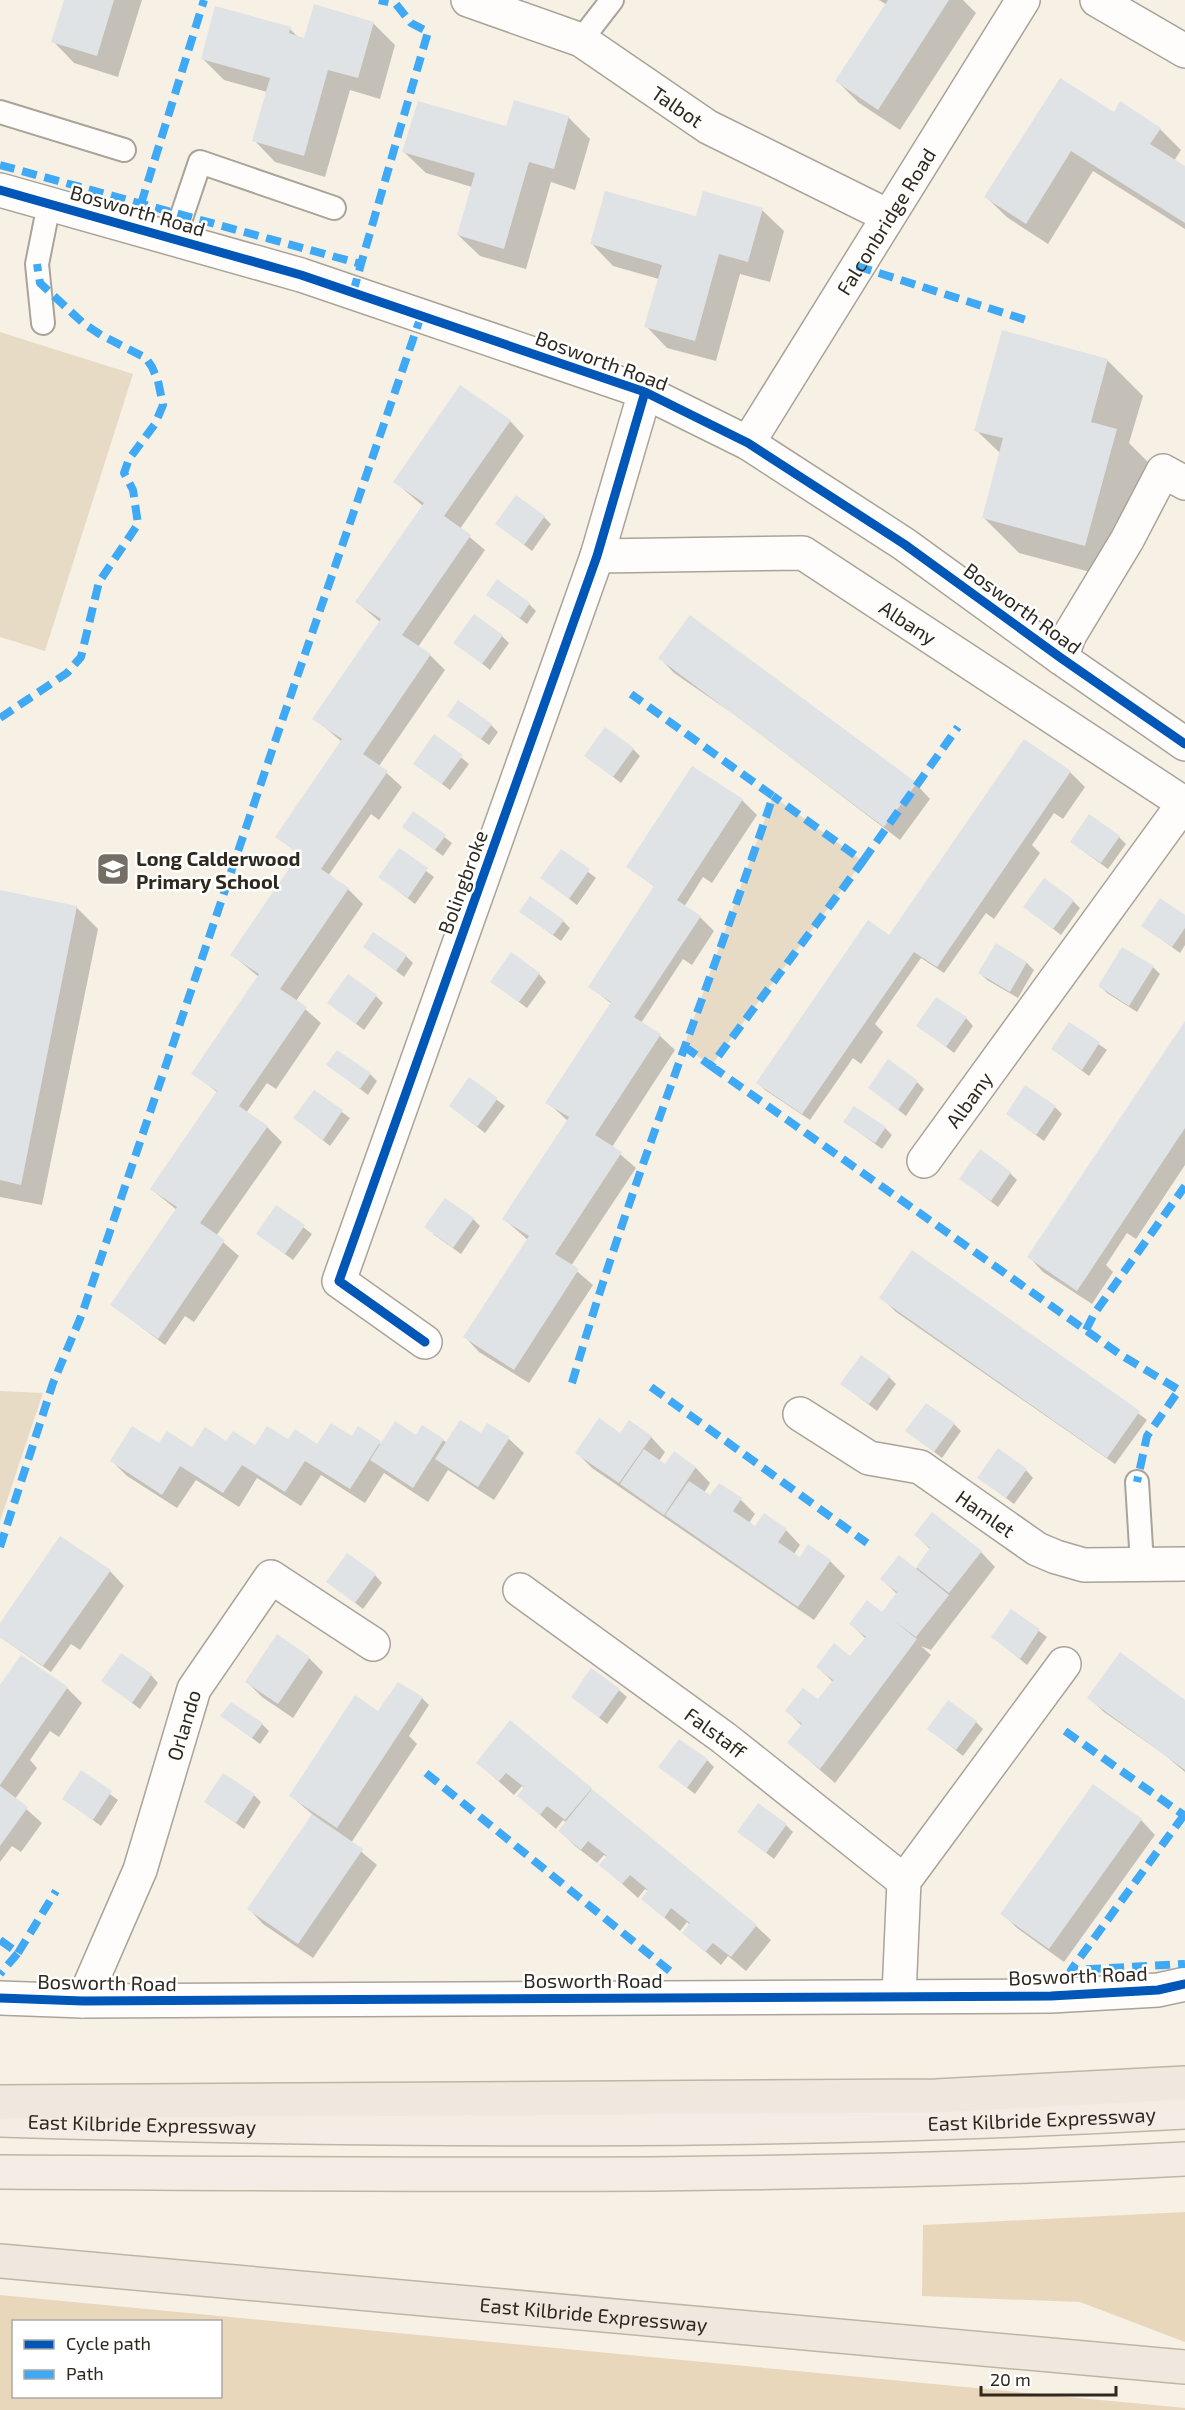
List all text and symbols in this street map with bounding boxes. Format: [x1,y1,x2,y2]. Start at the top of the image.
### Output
street label: Talbot [647,80,708,132]
street label: Falconbridge Road [831,143,940,299]
street label: Bosworth Road [68,179,208,241]
street label: Bosworth Road [532,325,672,395]
street label: Bosworth Road [960,557,1086,659]
street label: Albany [875,595,942,650]
street label: Bolingbroke [432,827,492,937]
place label: Long Calderwood Primary School [136,846,300,894]
school or university icon: Long Calderwood Primary School [95,851,131,887]
street label: Albany [940,1067,997,1132]
street label: Hamlet [952,1484,1020,1542]
street label: Orlando [161,1687,205,1763]
street label: Falstaff [680,1702,752,1763]
street label: Bosworth Road [1008,1961,1148,1989]
street label: Bosworth Road [523,1968,663,1992]
street label: Bosworth Road [37,1969,177,1995]
street label: East Kilbride Expressway [927,2102,1157,2135]
street label: East Kilbride Expressway [27,2109,257,2138]
street label: East Kilbride Expressway [479,2292,709,2336]
legend [12,2320,222,2398]
text: Cycle path [66,2332,151,2354]
scale bar [981,2359,1116,2397]
text: Path [66,2362,104,2384]
text: 20 m [990,2368,1031,2390]

